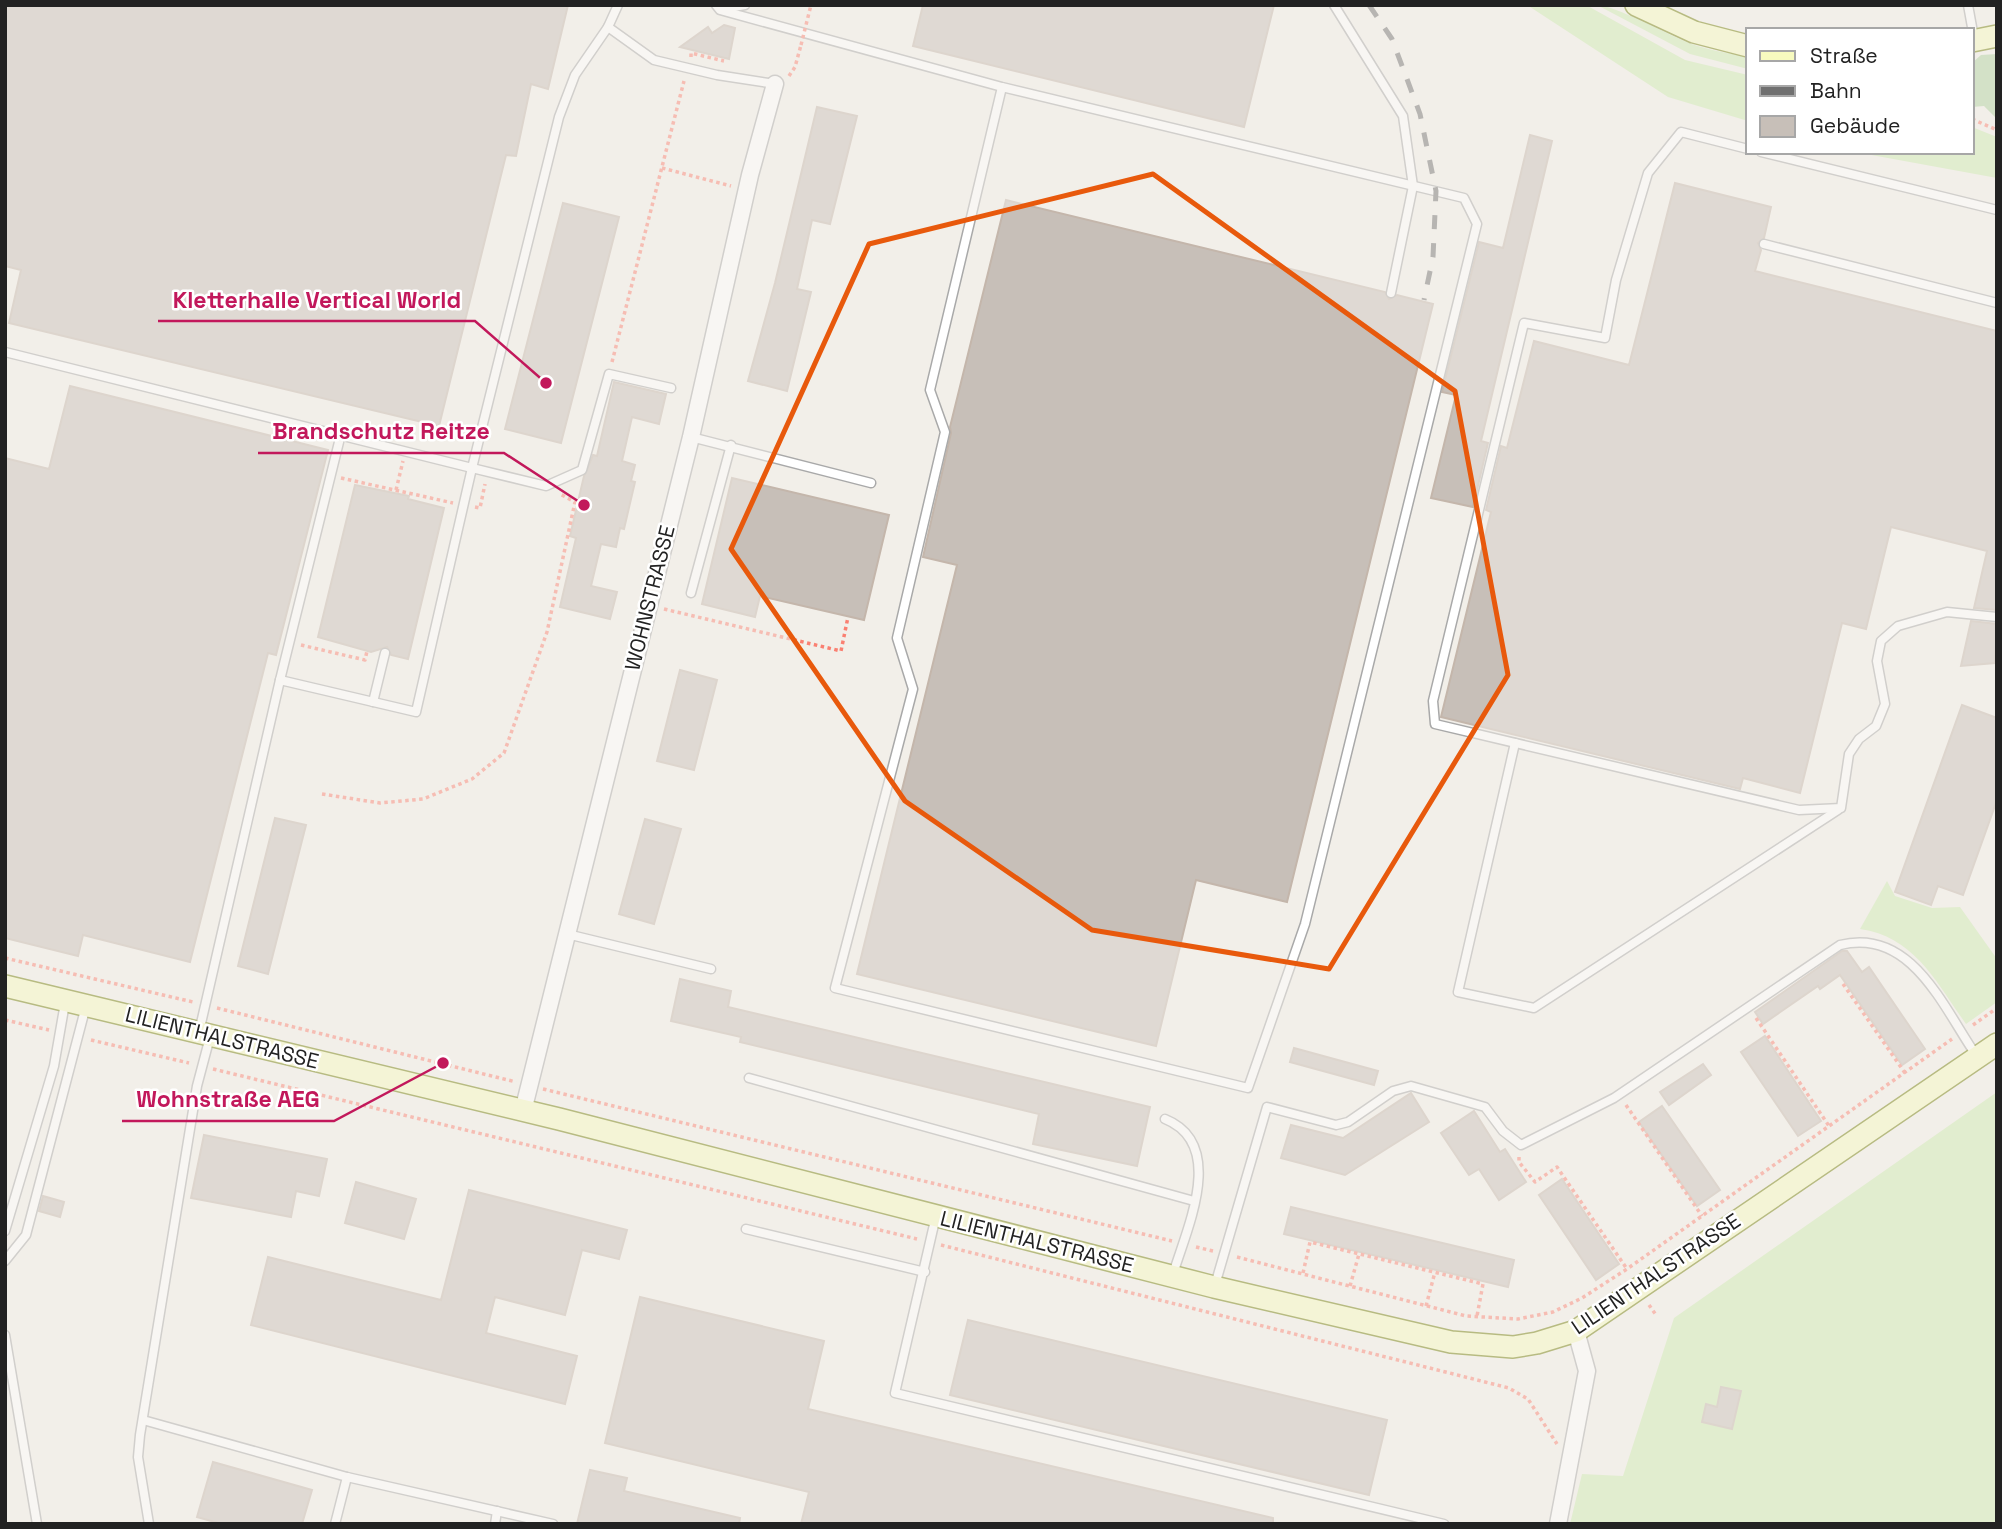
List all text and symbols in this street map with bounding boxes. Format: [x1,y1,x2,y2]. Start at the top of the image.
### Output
legend [1746,28,1974,154]
text: Straße [1810,42,1878,69]
text: Bahn [1810,77,1862,104]
text: Gebäude [1810,112,1900,139]
callout: Kletterhalle Vertical World [158,277,475,321]
text: Kletterhalle Vertical World [173,285,461,315]
callout: Brandschutz Reitze [258,409,504,453]
text: Brandschutz Reitze [272,416,490,446]
street label: WOHNSTRASSE [618,523,681,673]
street label: LILIENTHALSTRASSE [123,1000,322,1075]
callout: Wohnstraße AEG [122,1077,334,1121]
text: Wohnstraße AEG [136,1084,320,1114]
street label: LILIENTHALSTRASSE [938,1204,1137,1279]
street label: LILIENTHALSTRASSE [1566,1207,1745,1340]

